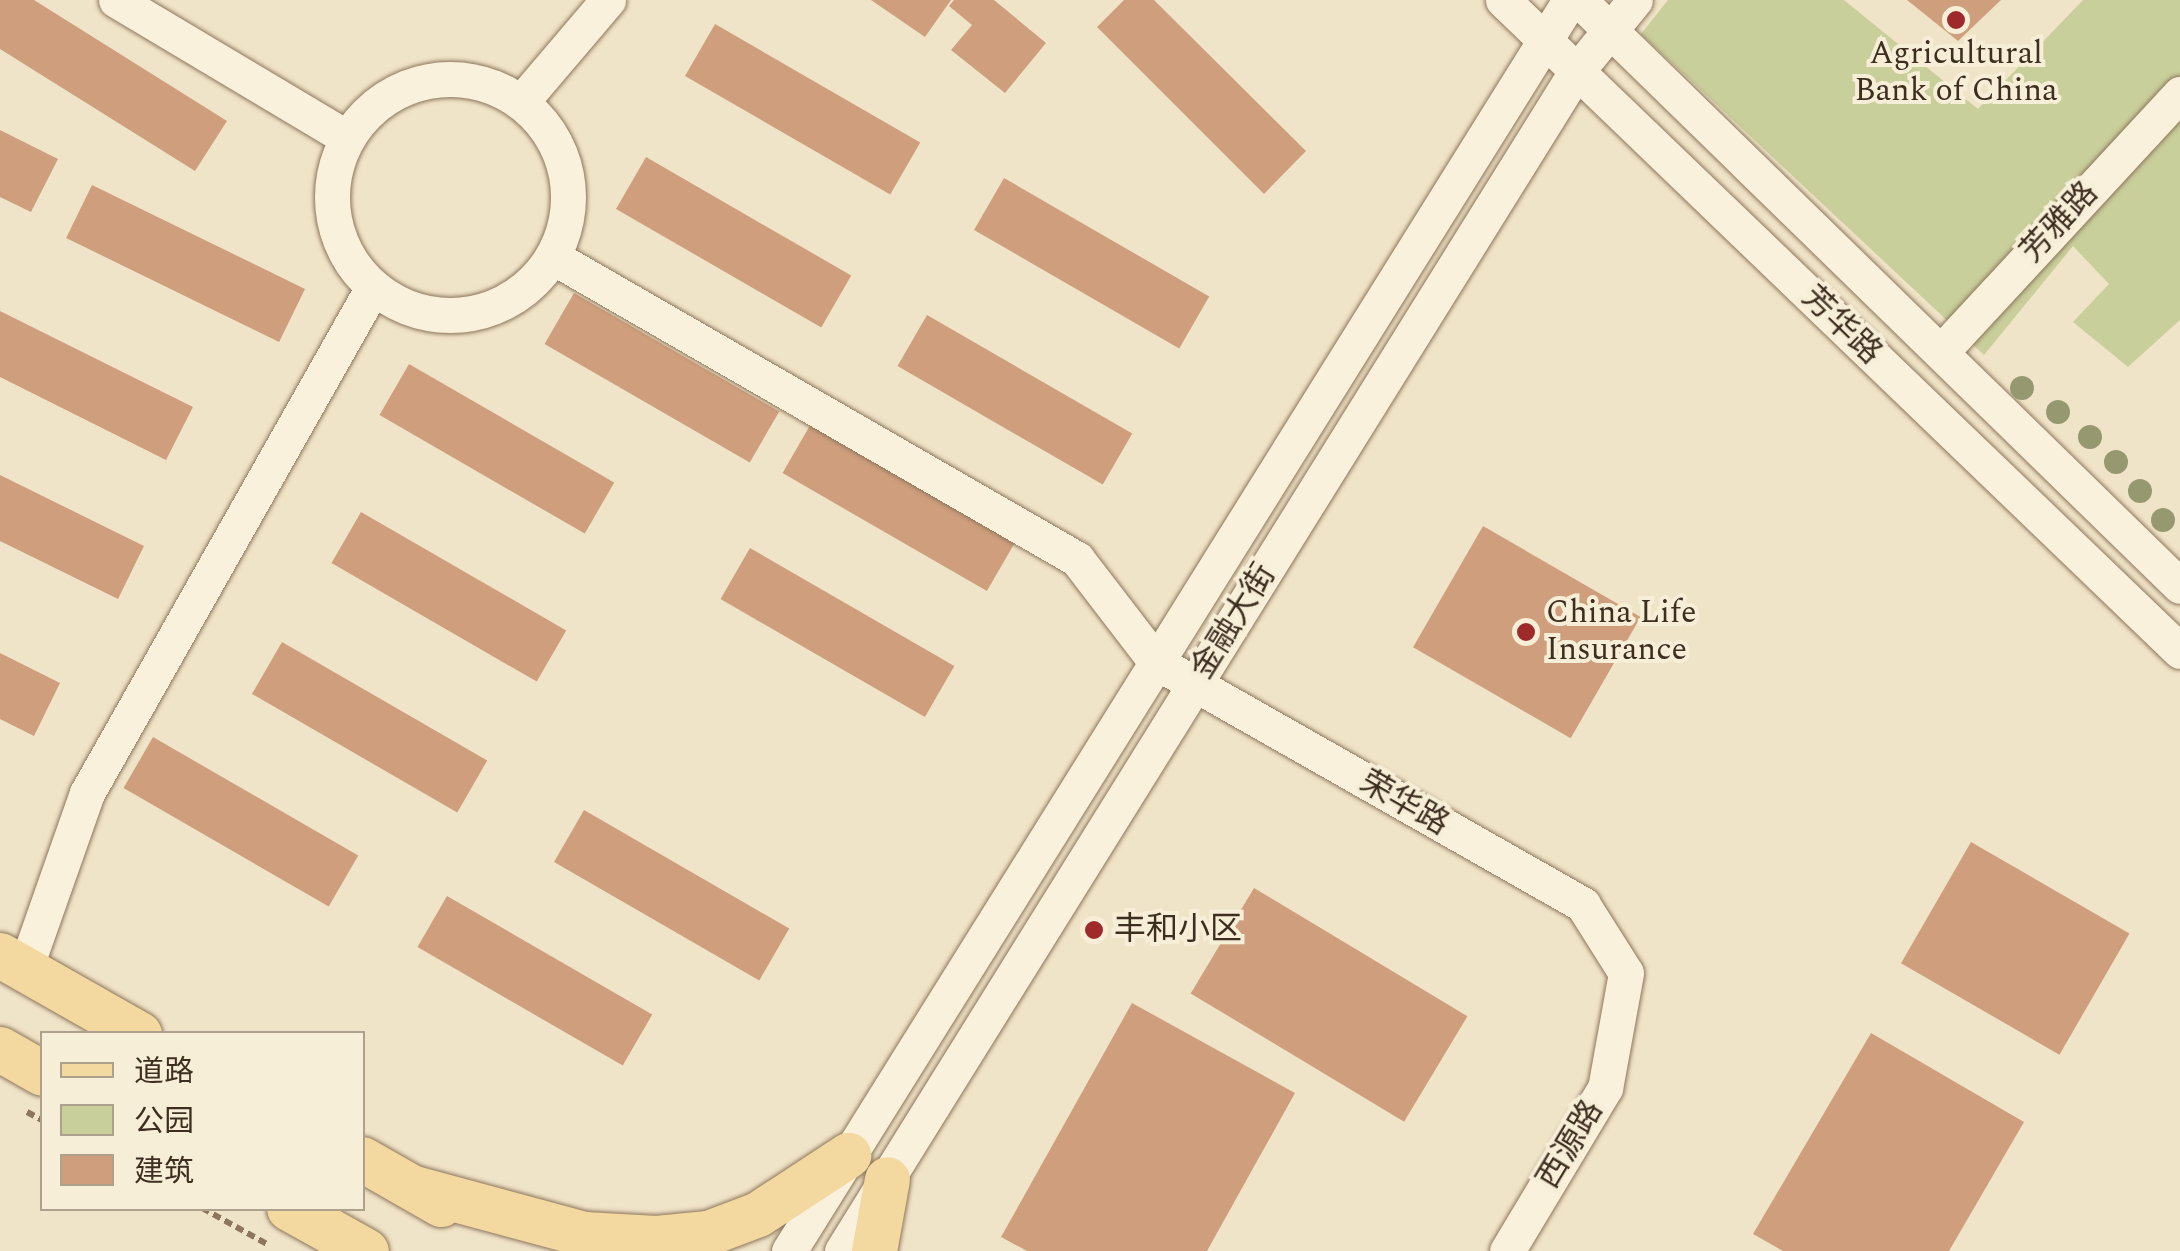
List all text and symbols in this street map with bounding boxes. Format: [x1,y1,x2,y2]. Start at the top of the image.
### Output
marker: Agricultural Bank of China [1945,9,1967,31]
place label: Agricultural Bank of China [1854,36,2058,111]
street label: 芳雅路 [2013,175,2107,271]
street label: 芳华路 [1793,279,1889,373]
street label: 金融大街 [1184,558,1284,686]
place label: China Life Insurance [1546,595,1696,670]
marker: China Life Insurance [1515,621,1537,643]
street label: 荣华路 [1353,763,1455,845]
place label: 丰和小区 [1114,911,1242,949]
marker: 丰和小区 [1083,919,1105,941]
legend [40,1031,365,1211]
text: 道路 [134,1049,194,1095]
street label: 西源路 [1530,1094,1612,1196]
text: 公园 [134,1099,194,1145]
text: 建筑 [134,1149,194,1195]

